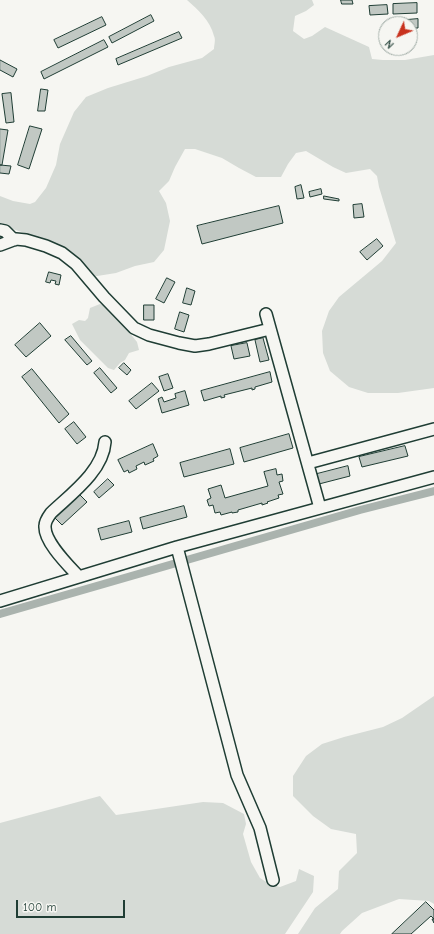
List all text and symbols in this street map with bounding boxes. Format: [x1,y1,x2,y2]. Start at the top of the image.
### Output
north arrow [378,16,418,56]
text: N [383,37,397,51]
scale bar [18,892,127,918]
text: 100 m [23,900,56,914]

